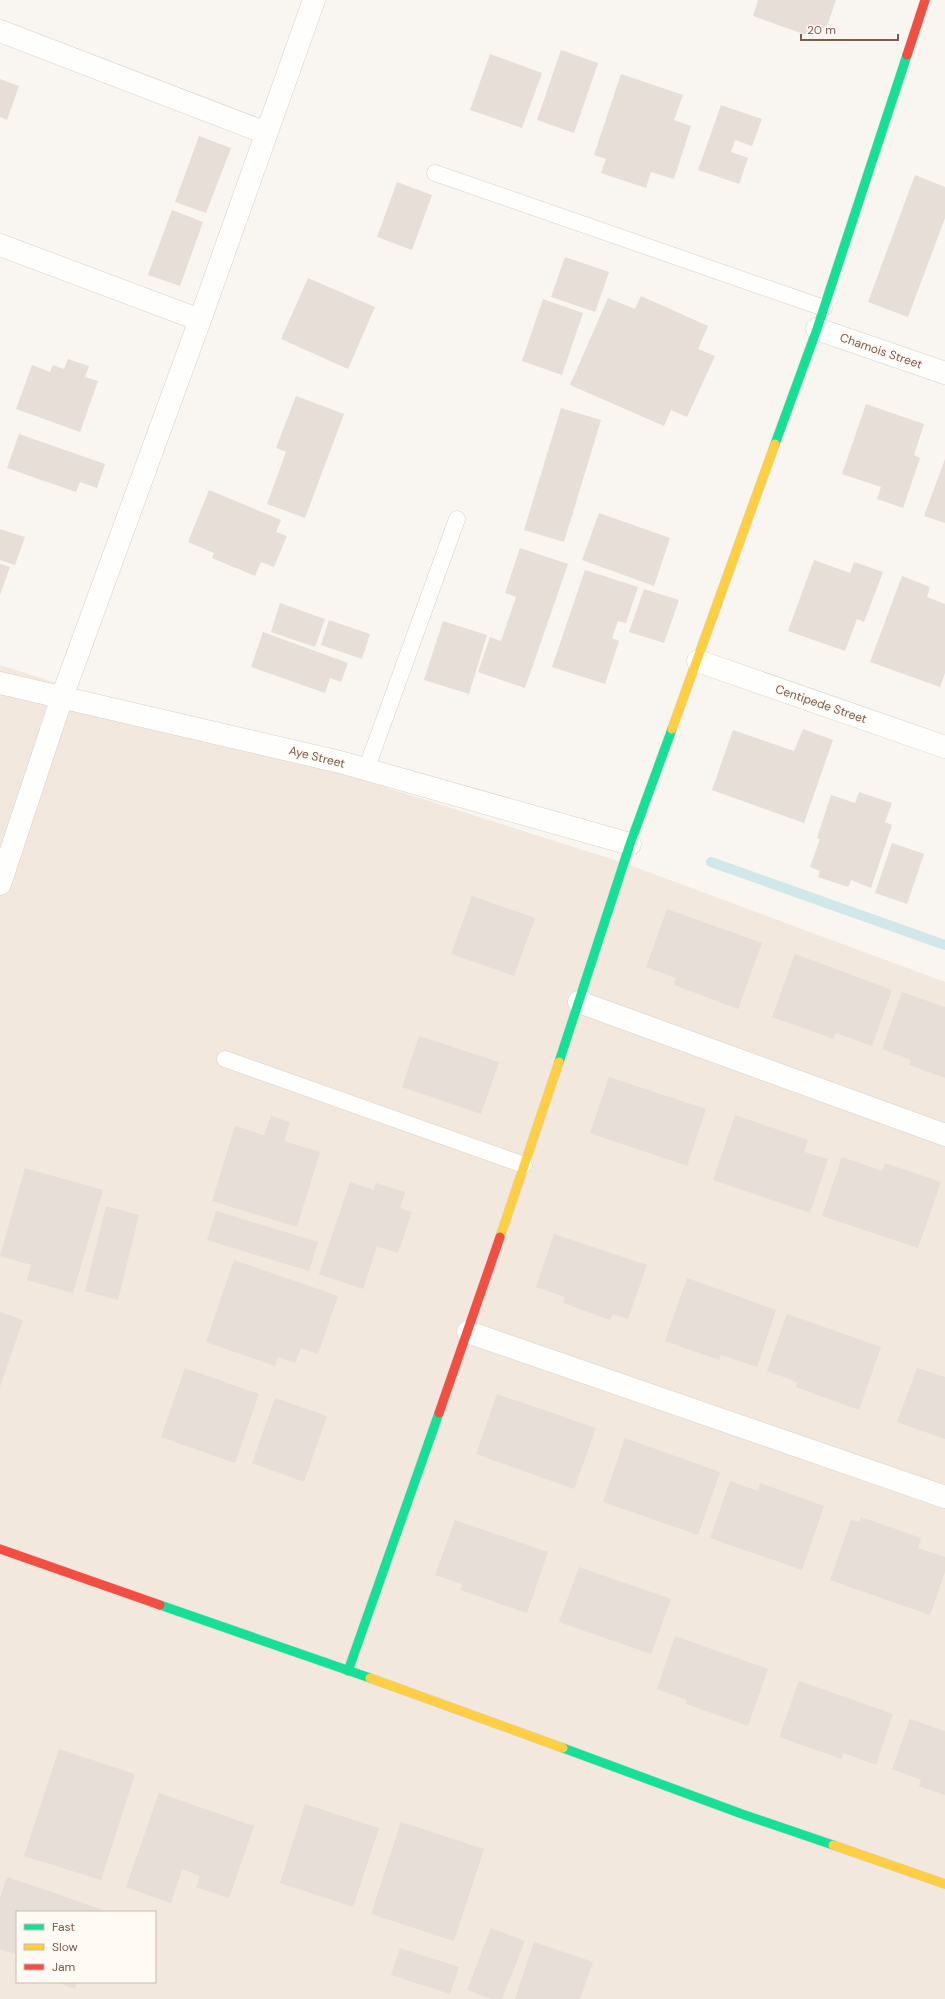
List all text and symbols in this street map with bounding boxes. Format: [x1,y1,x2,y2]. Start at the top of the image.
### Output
scale bar [801,16,898,42]
text: 20 m [807,22,836,38]
street label: Chamois Street [838,329,925,373]
street label: Centipede Street [773,681,869,727]
street label: Aye Street [287,742,347,772]
legend [16,1911,156,1983]
text: Fast [52,1919,75,1935]
text: Slow [52,1939,78,1955]
text: Jam [52,1959,75,1975]

